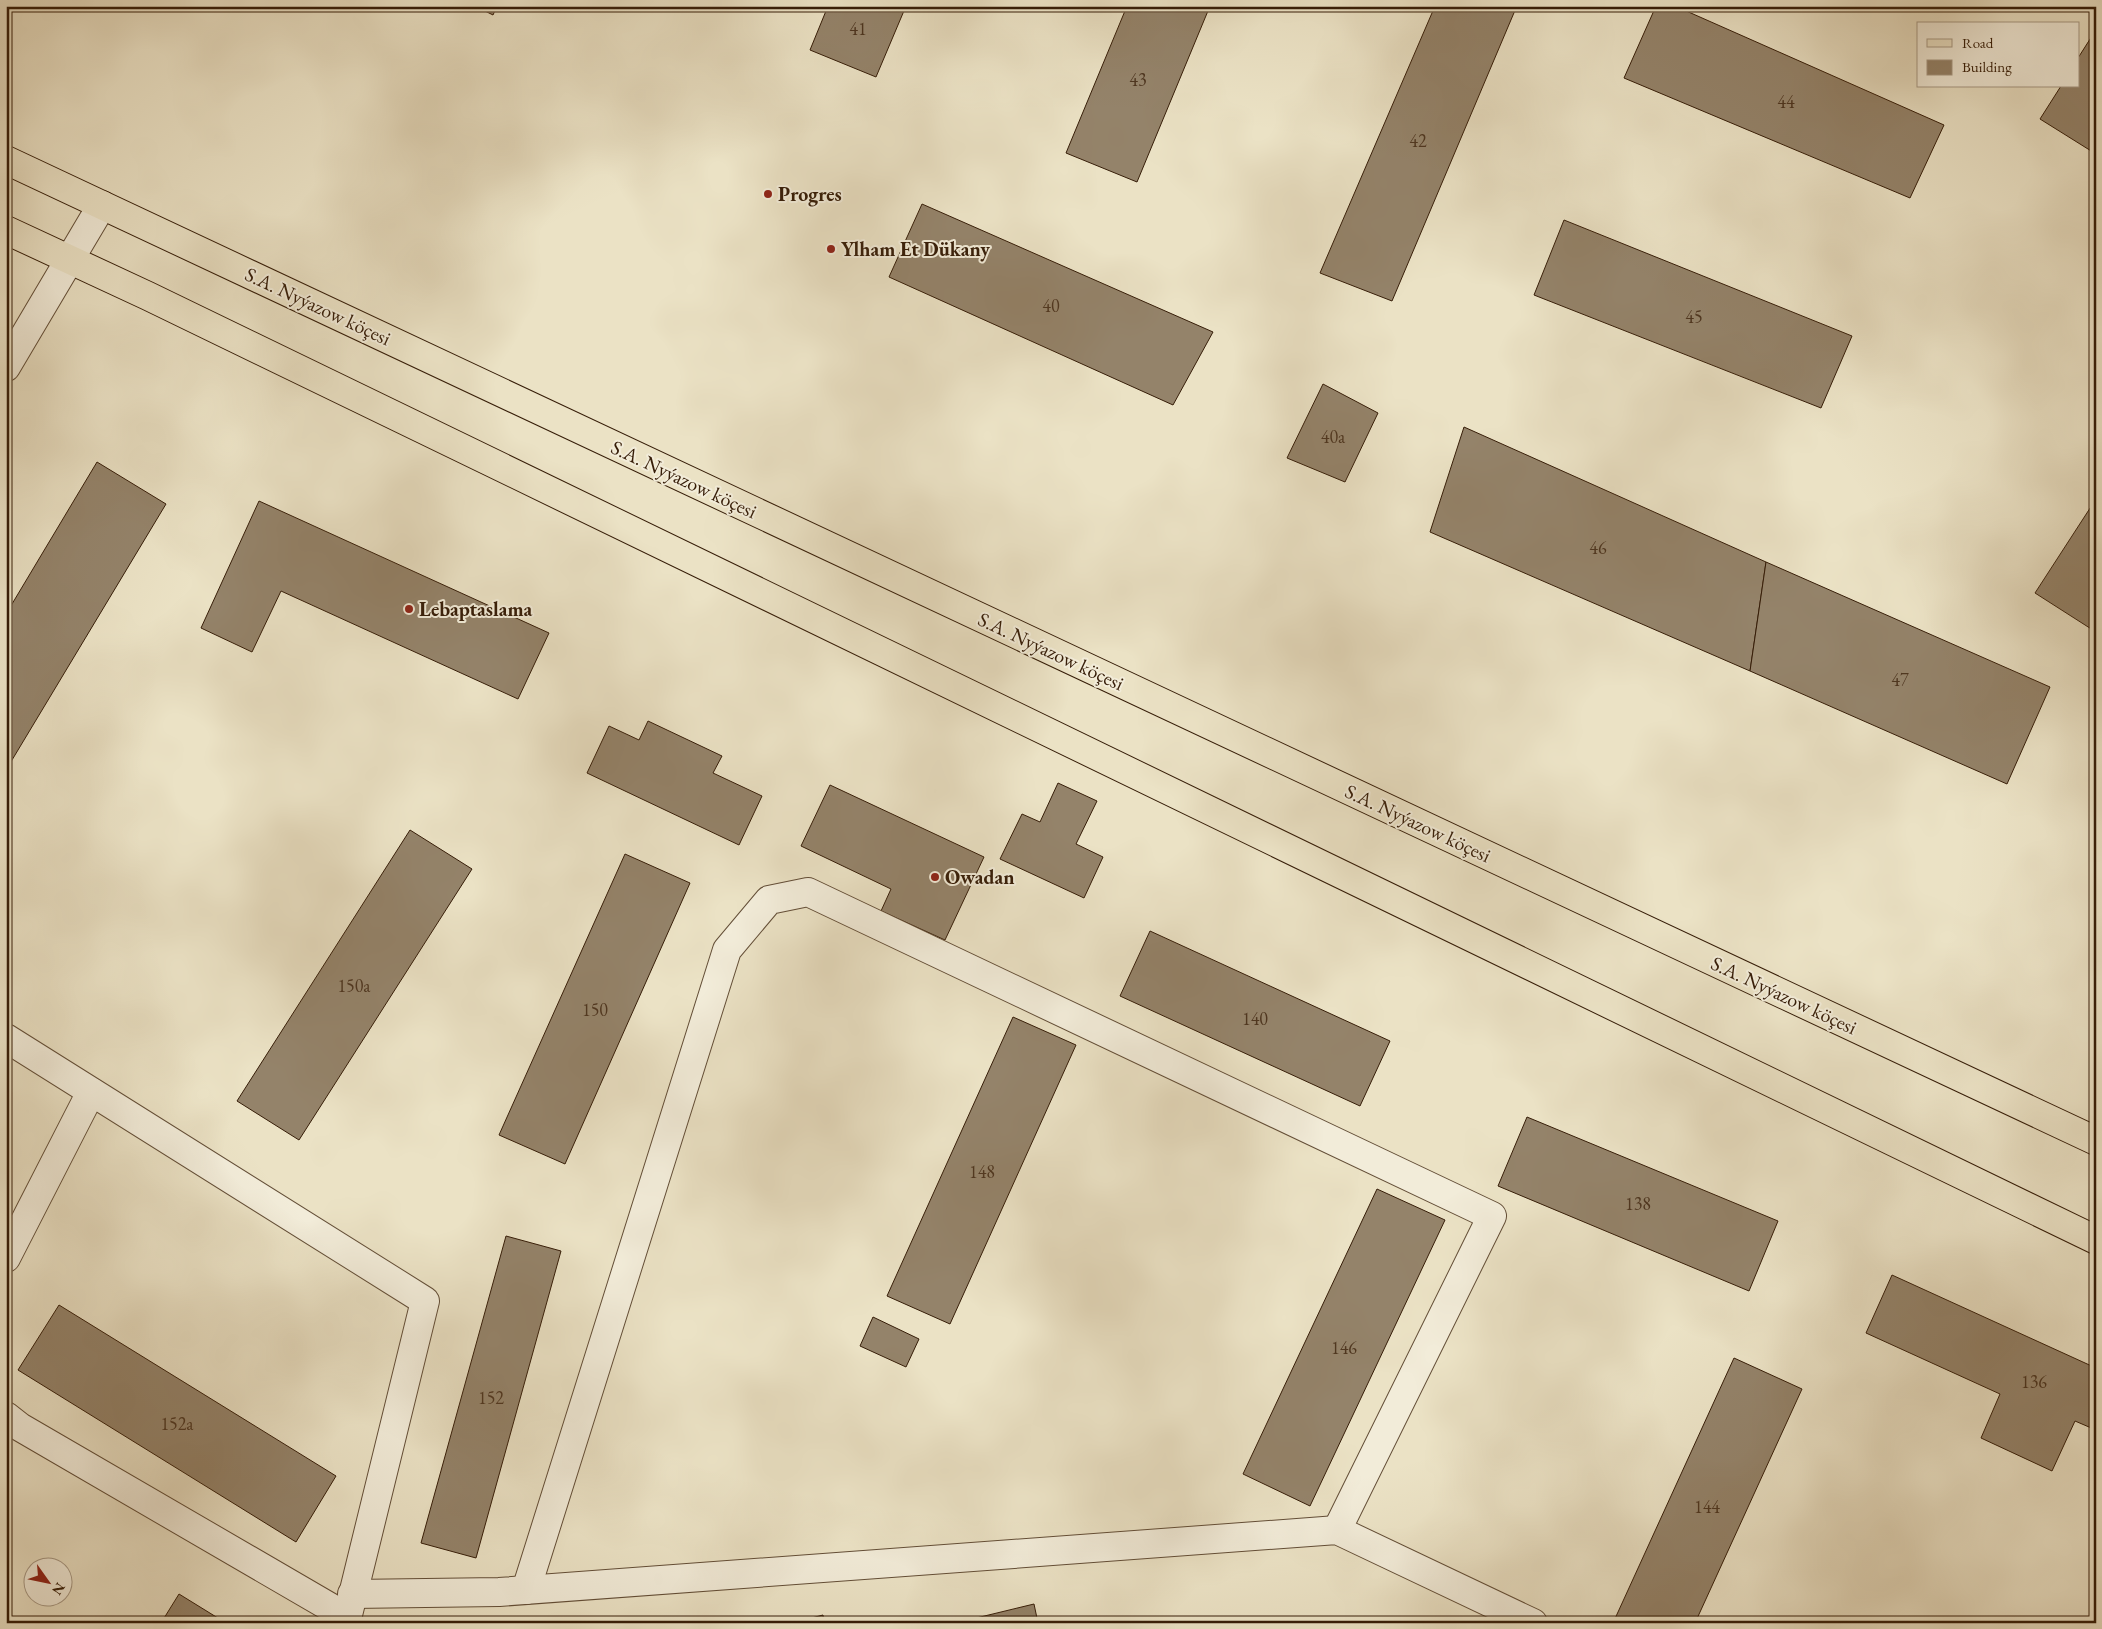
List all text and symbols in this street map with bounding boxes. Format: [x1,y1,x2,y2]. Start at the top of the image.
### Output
house number: 41 [849,17,867,40]
legend [1917,22,2080,88]
text: Road [1962,33,1994,52]
text: Building [1962,57,2012,76]
house number: 43 [1129,68,1147,91]
house number: 44 [1777,90,1795,113]
house number: 42 [1409,129,1427,152]
place label: Progres [778,181,842,207]
marker: Progres [762,188,774,200]
place label: Ylham Et Dükany [841,236,990,262]
marker: Ylham Et Dükany [825,243,837,255]
street label: S.A. Nyýazow köçesi [241,261,395,351]
house number: 40 [1042,294,1060,317]
house number: 45 [1685,305,1703,328]
house number: 40a [1321,425,1346,448]
street label: S.A. Nyýazow köçesi [607,434,761,524]
house number: 46 [1589,536,1607,559]
place label: Lebaptaslama [419,596,533,622]
marker: Lebaptaslama [403,603,415,615]
street label: S.A. Nyýazow köçesi [974,606,1128,696]
house number: 47 [1891,668,1909,691]
street label: S.A. Nyýazow köçesi [1341,778,1495,868]
place label: Owadan [945,864,1015,890]
marker: Owadan [929,871,941,883]
street label: S.A. Nyýazow köçesi [1707,950,1861,1040]
house number: 150а [337,974,371,997]
house number: 150 [582,998,608,1021]
house number: 140 [1242,1007,1268,1030]
house number: 148 [969,1160,995,1183]
house number: 138 [1625,1192,1651,1215]
house number: 146 [1331,1336,1357,1359]
house number: 136 [2021,1370,2047,1393]
house number: 152 [478,1386,504,1409]
house number: 152а [160,1412,194,1435]
house number: 144 [1694,1495,1720,1518]
north arrow [22,1556,72,1606]
text: N [48,1579,70,1599]

